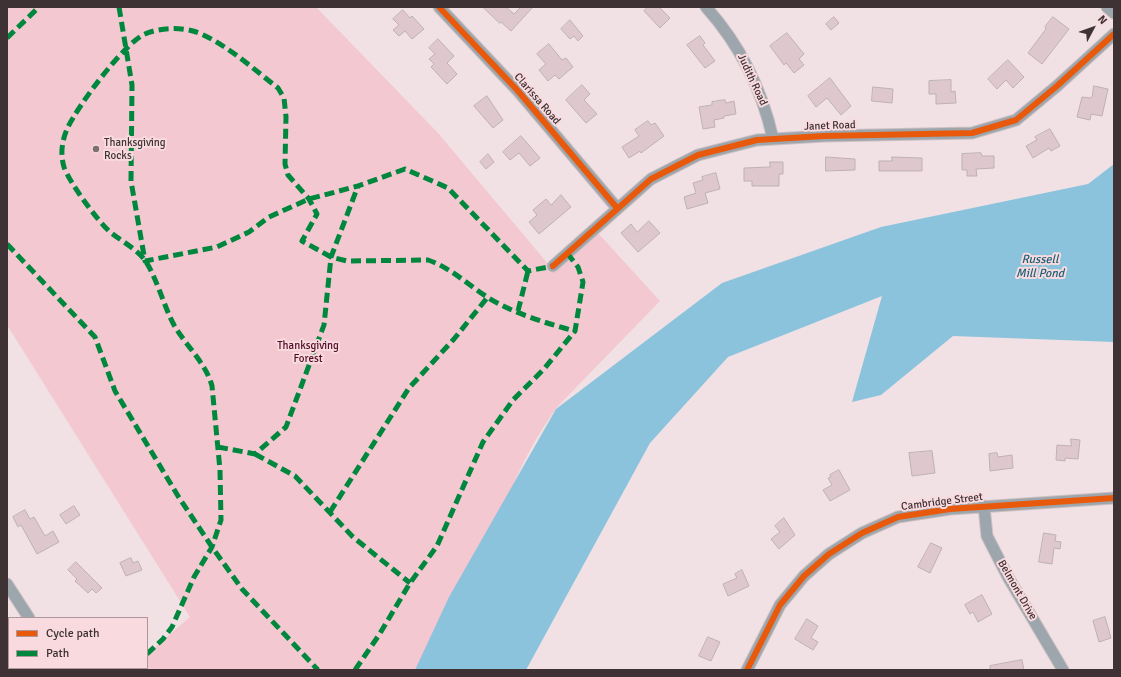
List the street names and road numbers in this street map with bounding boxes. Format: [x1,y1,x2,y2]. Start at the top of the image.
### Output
street label: Judith Road [734,52,770,108]
street label: Clarissa Road [511,71,563,127]
street label: Janet Road [804,119,856,133]
street label: Cambridge Street [900,490,984,514]
street label: Belmont Drive [995,558,1039,622]

